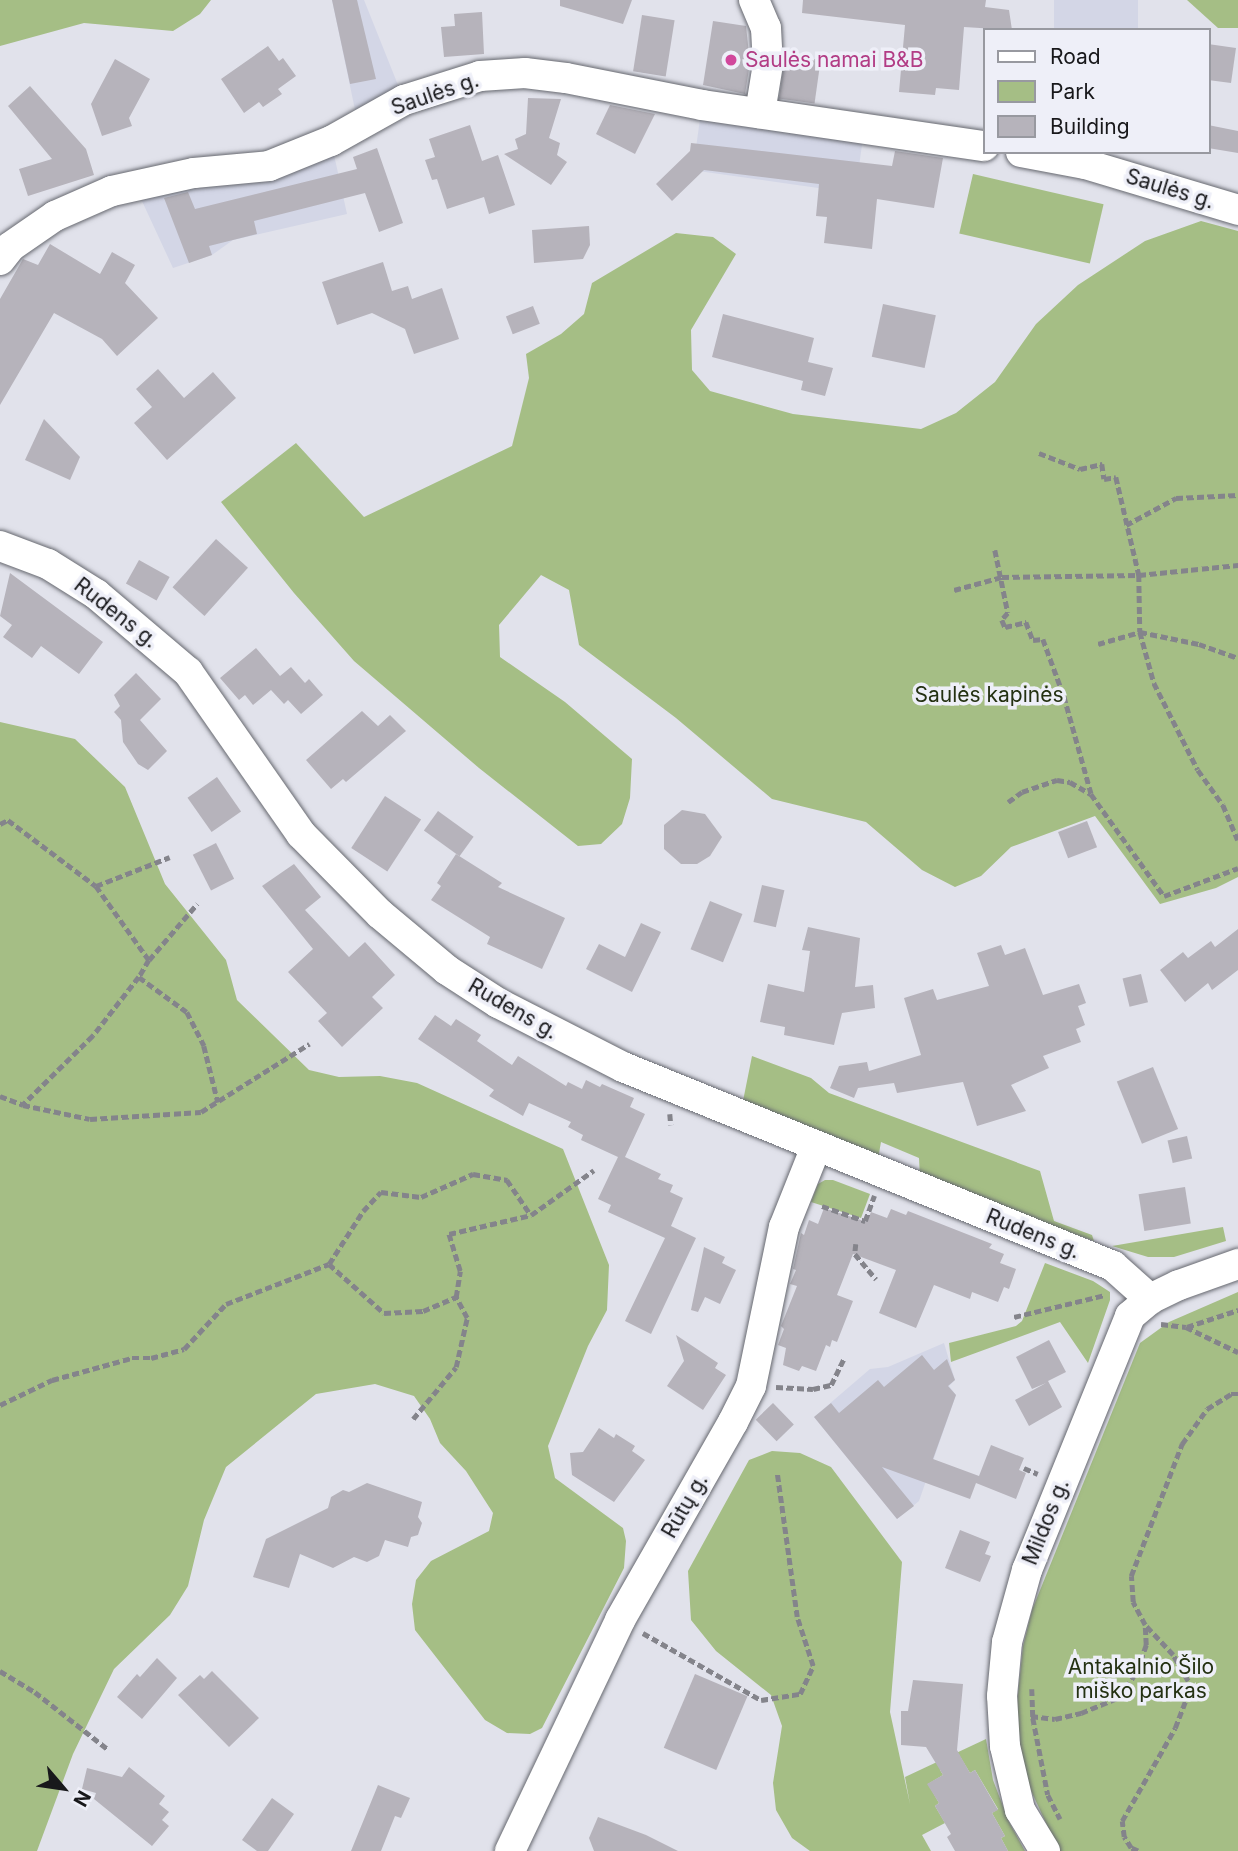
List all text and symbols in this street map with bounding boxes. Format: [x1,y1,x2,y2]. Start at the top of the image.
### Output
legend [982,28,1210,154]
text: Road [1050,44,1101,69]
place label: Saulės namai B&B [745,47,923,73]
marker: Saulės namai B&B [723,52,739,68]
street label: Saulės g. [388,67,482,121]
text: Park [1050,79,1095,104]
text: Building [1050,114,1130,139]
street label: Saulės g. [1123,164,1217,214]
street label: Rudens g. [69,572,163,654]
park label: Saulės kapinės [915,682,1063,708]
street label: Rudens g. [464,973,562,1045]
street label: Rudens g. [982,1204,1084,1264]
street label: Rūtų g. [657,1469,713,1543]
street label: Mildos g. [1017,1475,1075,1569]
park label: Antakalnio Šilo miško parkas [1068,1654,1214,1704]
north arrow [28,1753,98,1823]
text: N [68,1787,95,1810]

